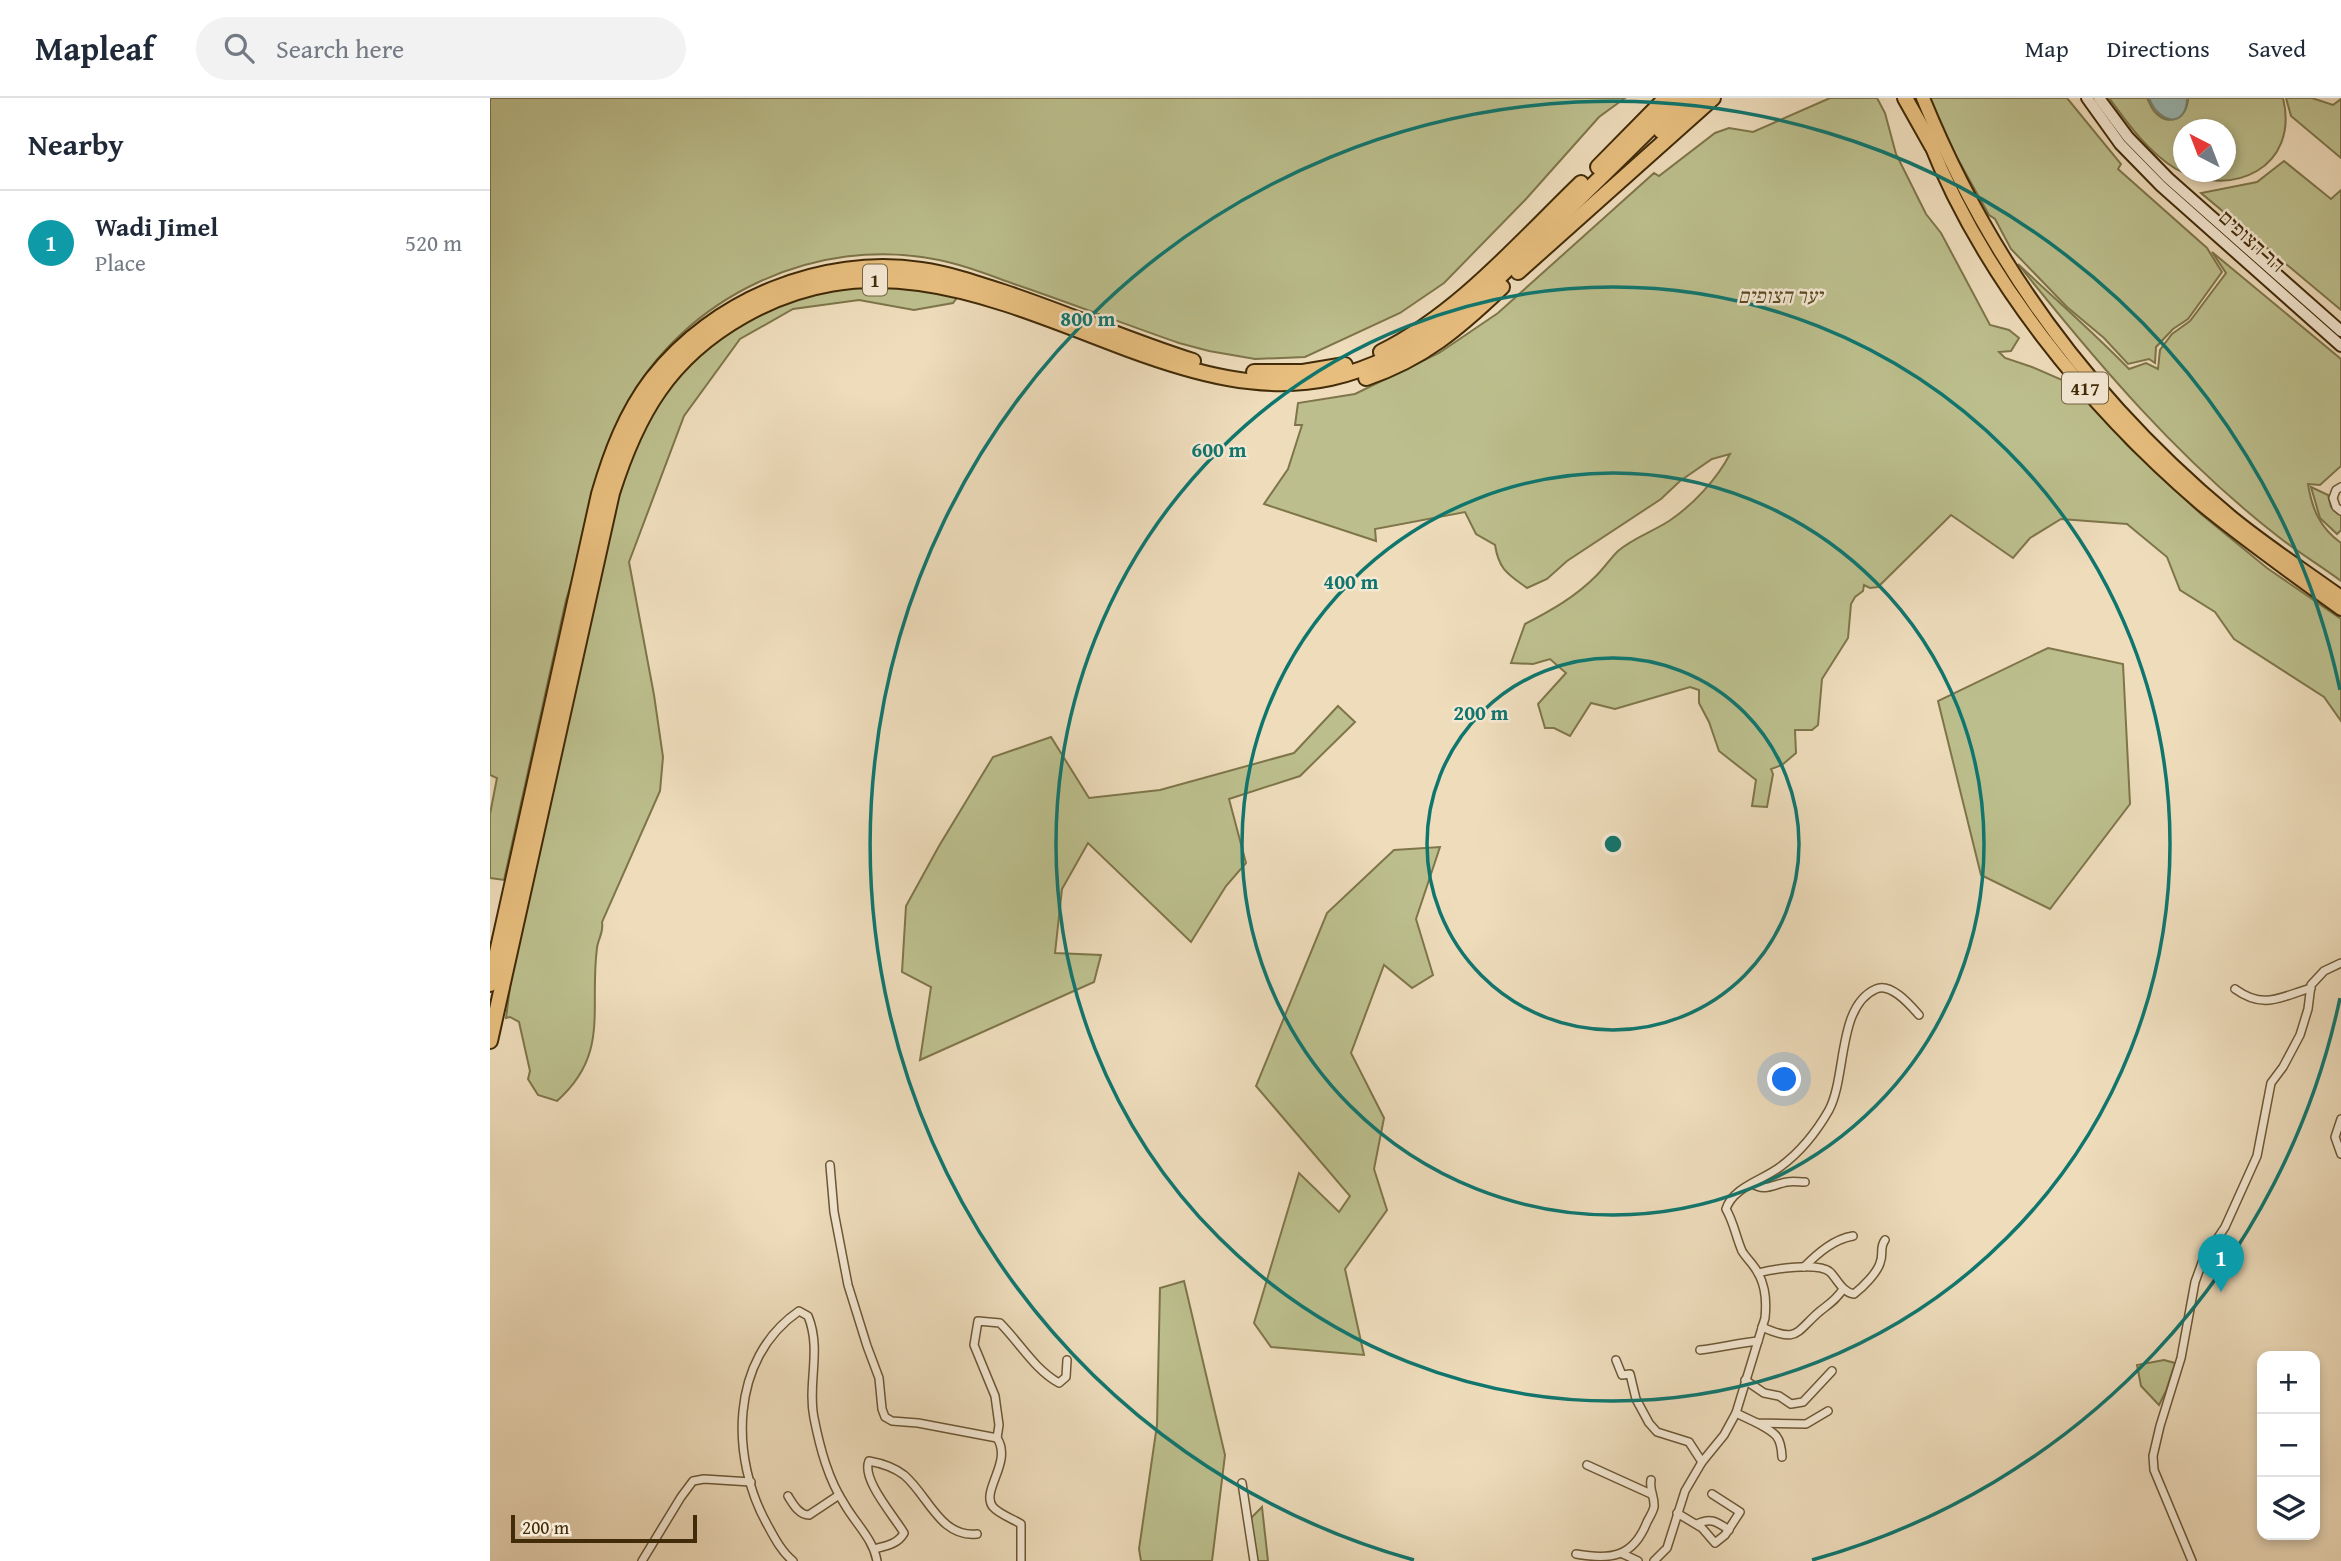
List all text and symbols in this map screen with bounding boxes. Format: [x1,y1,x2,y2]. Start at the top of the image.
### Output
search box [196,17,686,80]
text: Mapleaf [35,24,154,72]
icon: search [220,29,258,67]
text: Search here [276,29,404,68]
text: Map [2025,31,2069,66]
text: Directions [2107,31,2210,66]
text: Saved [2248,31,2306,66]
north arrow [2173,119,2236,182]
text: Nearby [28,122,124,166]
street label: הר הצופים [2212,202,2293,279]
text: Wadi Jimel [95,207,218,246]
text: 1 [45,226,57,259]
text: 520 m [405,226,462,259]
text: Place [95,246,146,279]
road number: 1 [863,264,887,296]
park label: יער הצופים [1738,280,1825,311]
text: 800 m [1060,303,1116,334]
road number: 417 [2062,372,2108,404]
text: 600 m [1191,434,1247,465]
text: 400 m [1323,566,1379,597]
text: 200 m [1453,697,1509,728]
centre of rings [1601,832,1625,856]
your location [1767,1062,1801,1096]
pin: 1 [2198,1234,2244,1292]
map controls [2257,1351,2320,1540]
button: + [2257,1351,2320,1414]
button: − [2257,1414,2320,1477]
button: layers [2257,1477,2320,1540]
scale bar [511,1512,696,1544]
text: 200 m [522,1513,569,1541]

